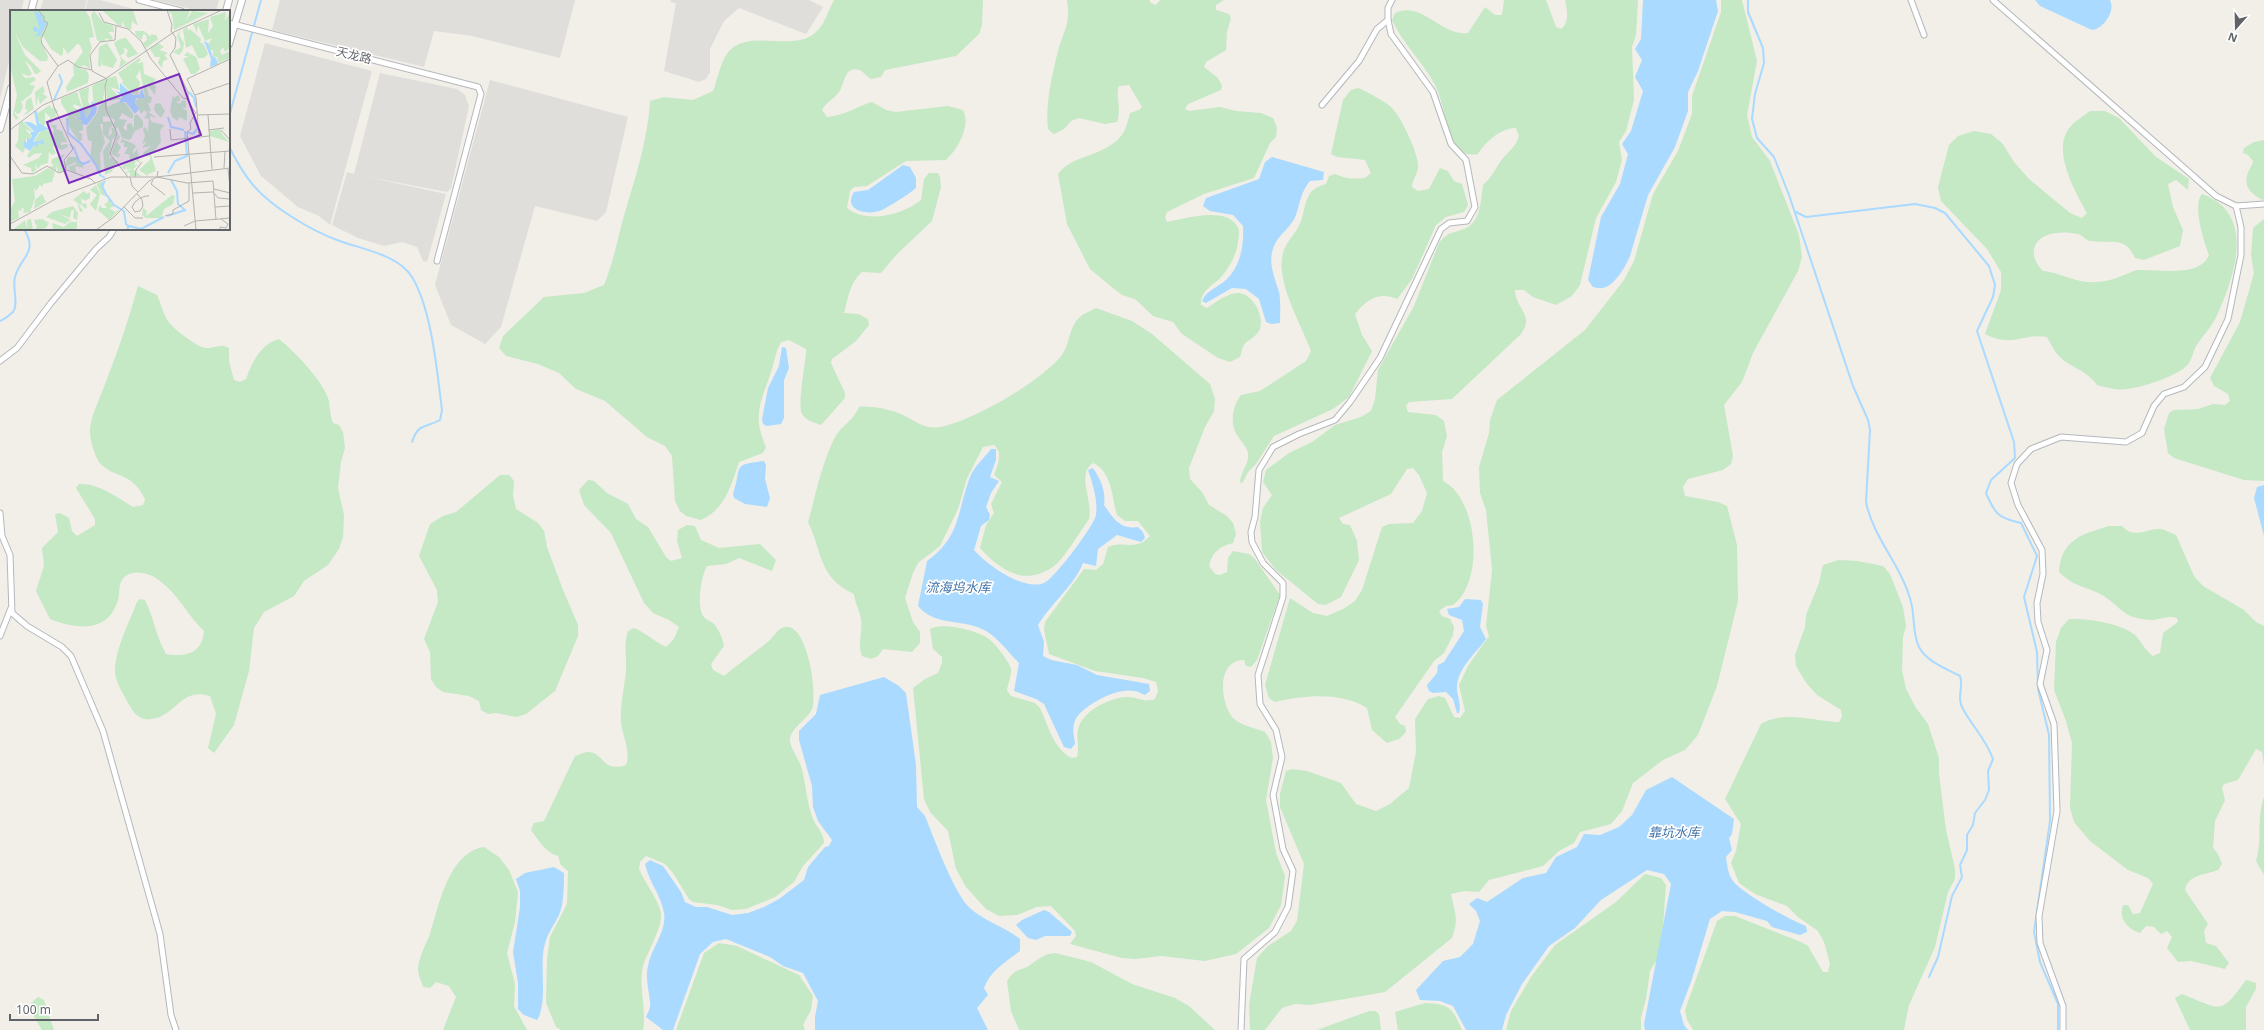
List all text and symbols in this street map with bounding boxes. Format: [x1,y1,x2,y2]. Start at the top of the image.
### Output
north arrow [2216,8,2256,48]
inset map [10,10,230,230]
text: N [2226,29,2239,46]
street label: 天龙路 [334,42,374,68]
water label: 流海坞水库 [925,578,992,596]
water label: 靠坑水库 [1648,823,1702,841]
scale bar [10,996,98,1022]
text: 100 m [16,1001,51,1018]

